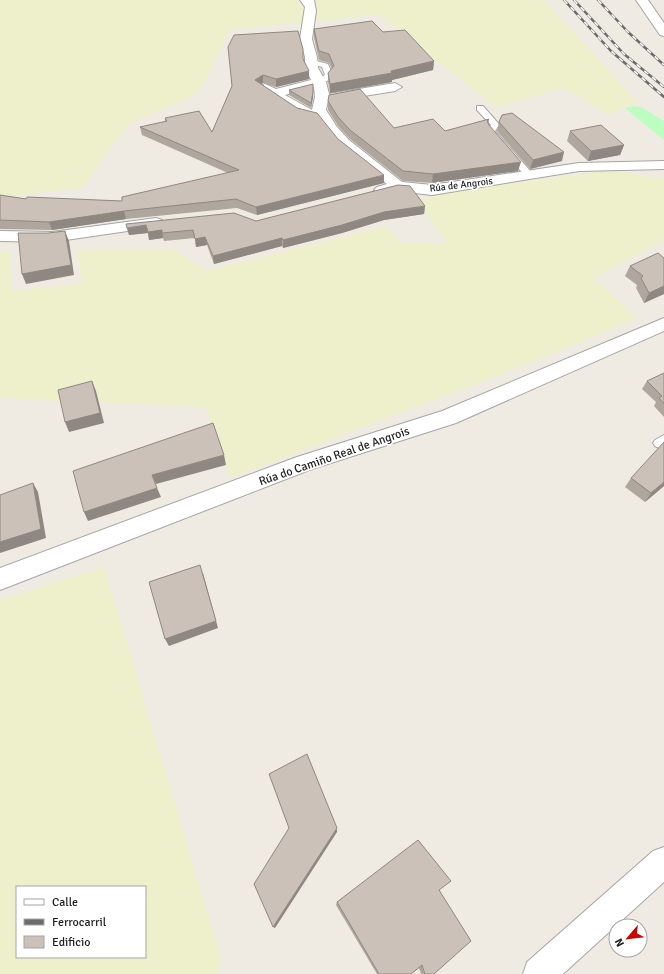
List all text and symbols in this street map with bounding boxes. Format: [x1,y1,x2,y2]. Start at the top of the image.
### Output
street label: Rúa de Angrois [429,175,494,195]
street label: Rúa do Camiño Real de Angrois [257,424,411,489]
legend [16,886,146,958]
text: Calle [52,895,78,910]
text: Ferrocarril [52,915,107,930]
north arrow [608,918,648,958]
text: Edificio [52,935,90,950]
text: N [612,936,627,949]

